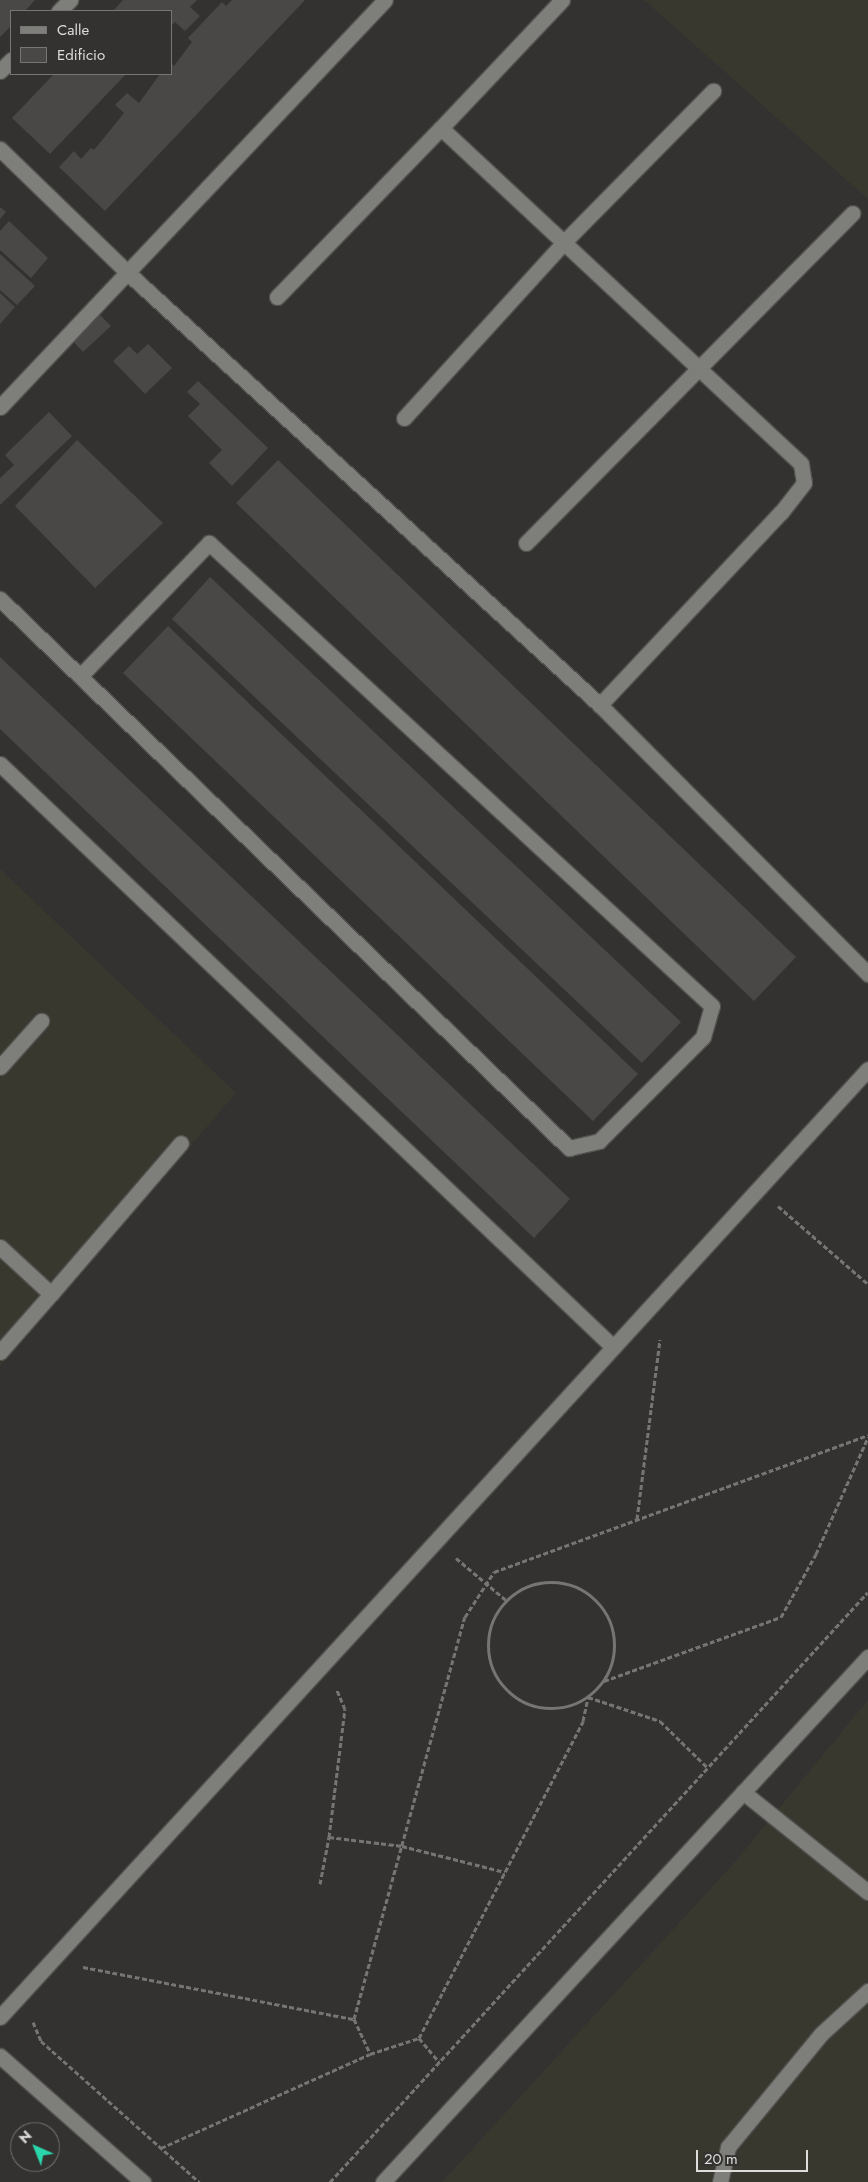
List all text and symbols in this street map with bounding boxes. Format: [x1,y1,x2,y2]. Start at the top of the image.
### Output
legend [10,10,172,75]
text: Calle [57,19,89,41]
text: Edificio [57,44,105,66]
north arrow [10,2122,60,2172]
text: N [14,2126,36,2148]
scale bar [698,2140,810,2172]
text: 20 m [704,2148,738,2170]

